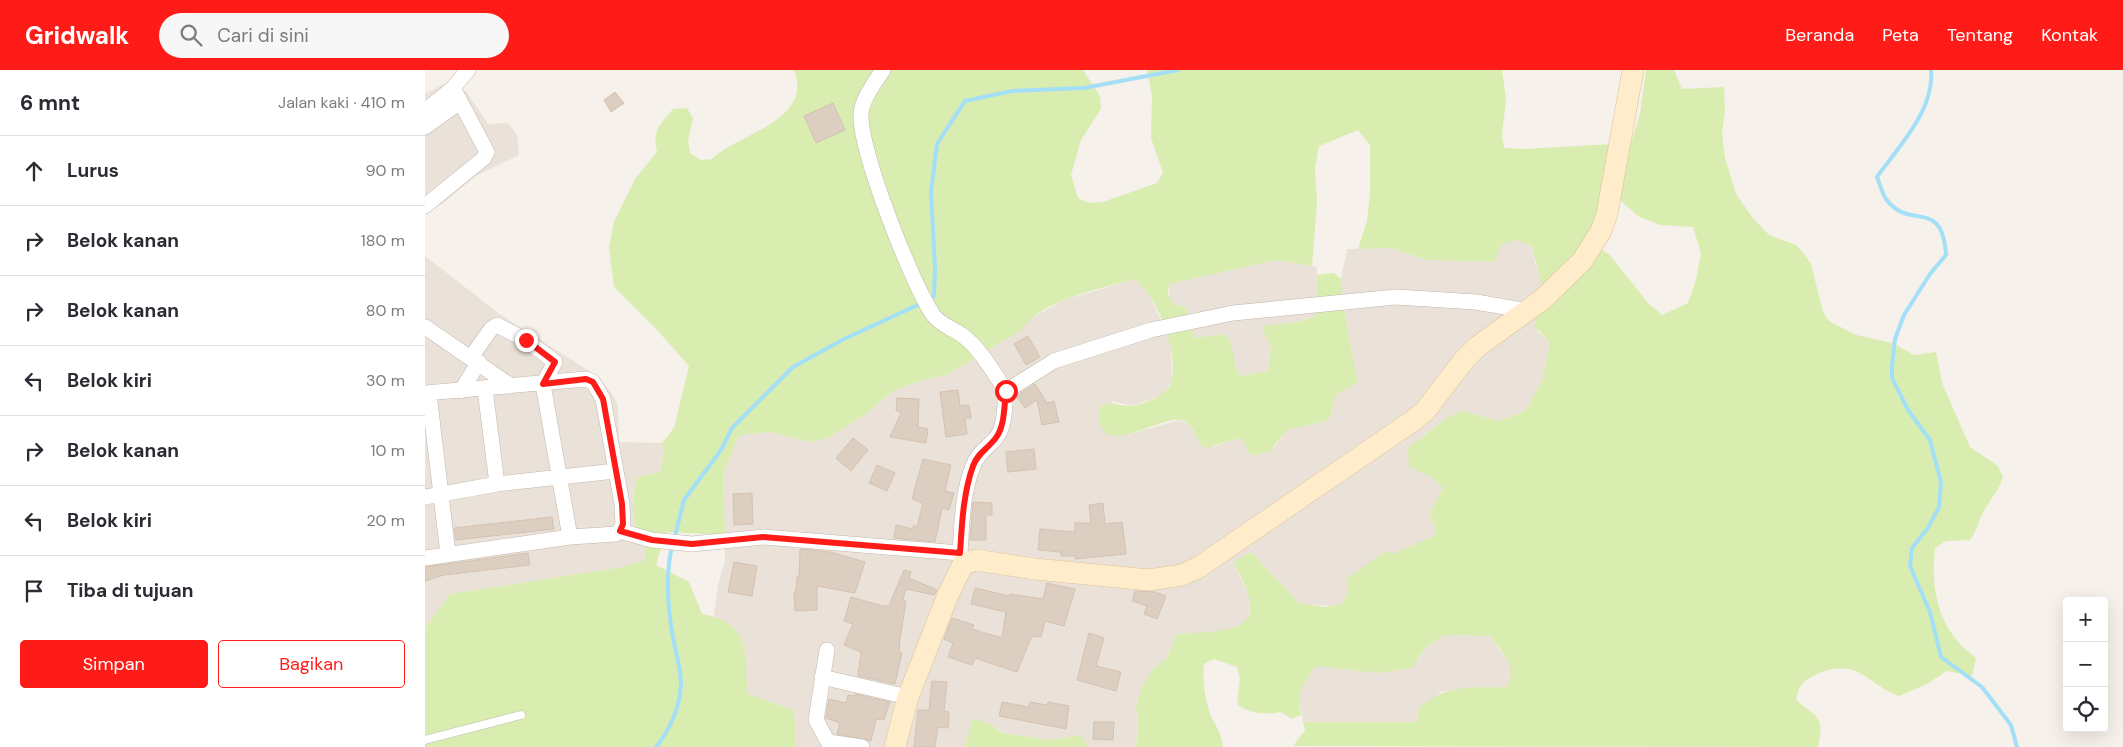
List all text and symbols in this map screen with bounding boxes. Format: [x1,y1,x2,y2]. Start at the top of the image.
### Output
search box [159,13,509,58]
text: Gridwalk [25,20,129,51]
icon: search [177,21,205,49]
text: Cari di sini [217,23,309,48]
text: Beranda [1785,23,1854,47]
text: Peta [1882,23,1919,47]
text: Tentang [1947,23,2013,47]
text: Kontak [2041,23,2098,47]
text: 6 mnt [20,89,80,117]
text: Jalan kaki · 410 m [278,92,405,113]
icon: ahead [20,157,48,185]
text: Lurus [67,158,119,183]
text: 90 m [365,160,405,181]
icon: right [20,227,48,255]
text: Belok kanan [67,228,179,253]
text: 180 m [361,230,405,251]
icon: right [20,297,48,325]
text: Belok kanan [67,298,179,323]
text: 80 m [366,300,405,321]
route end [515,329,538,352]
icon: left [20,367,48,395]
text: Belok kiri [67,368,152,393]
text: 30 m [366,370,405,391]
route start [995,380,1018,403]
icon: right [20,437,48,465]
text: Belok kanan [67,438,179,463]
text: 10 m [371,440,405,461]
icon: left [20,507,48,535]
text: Belok kiri [67,508,152,533]
text: 20 m [366,510,405,531]
icon: arrive [20,577,48,605]
text: Tiba di tujuan [67,578,193,603]
map controls [2063,597,2108,732]
button: + [2063,597,2108,642]
button: Simpan [20,640,208,688]
button: Bagikan [218,640,405,688]
button: − [2063,642,2108,687]
button: locate [2063,687,2108,732]

